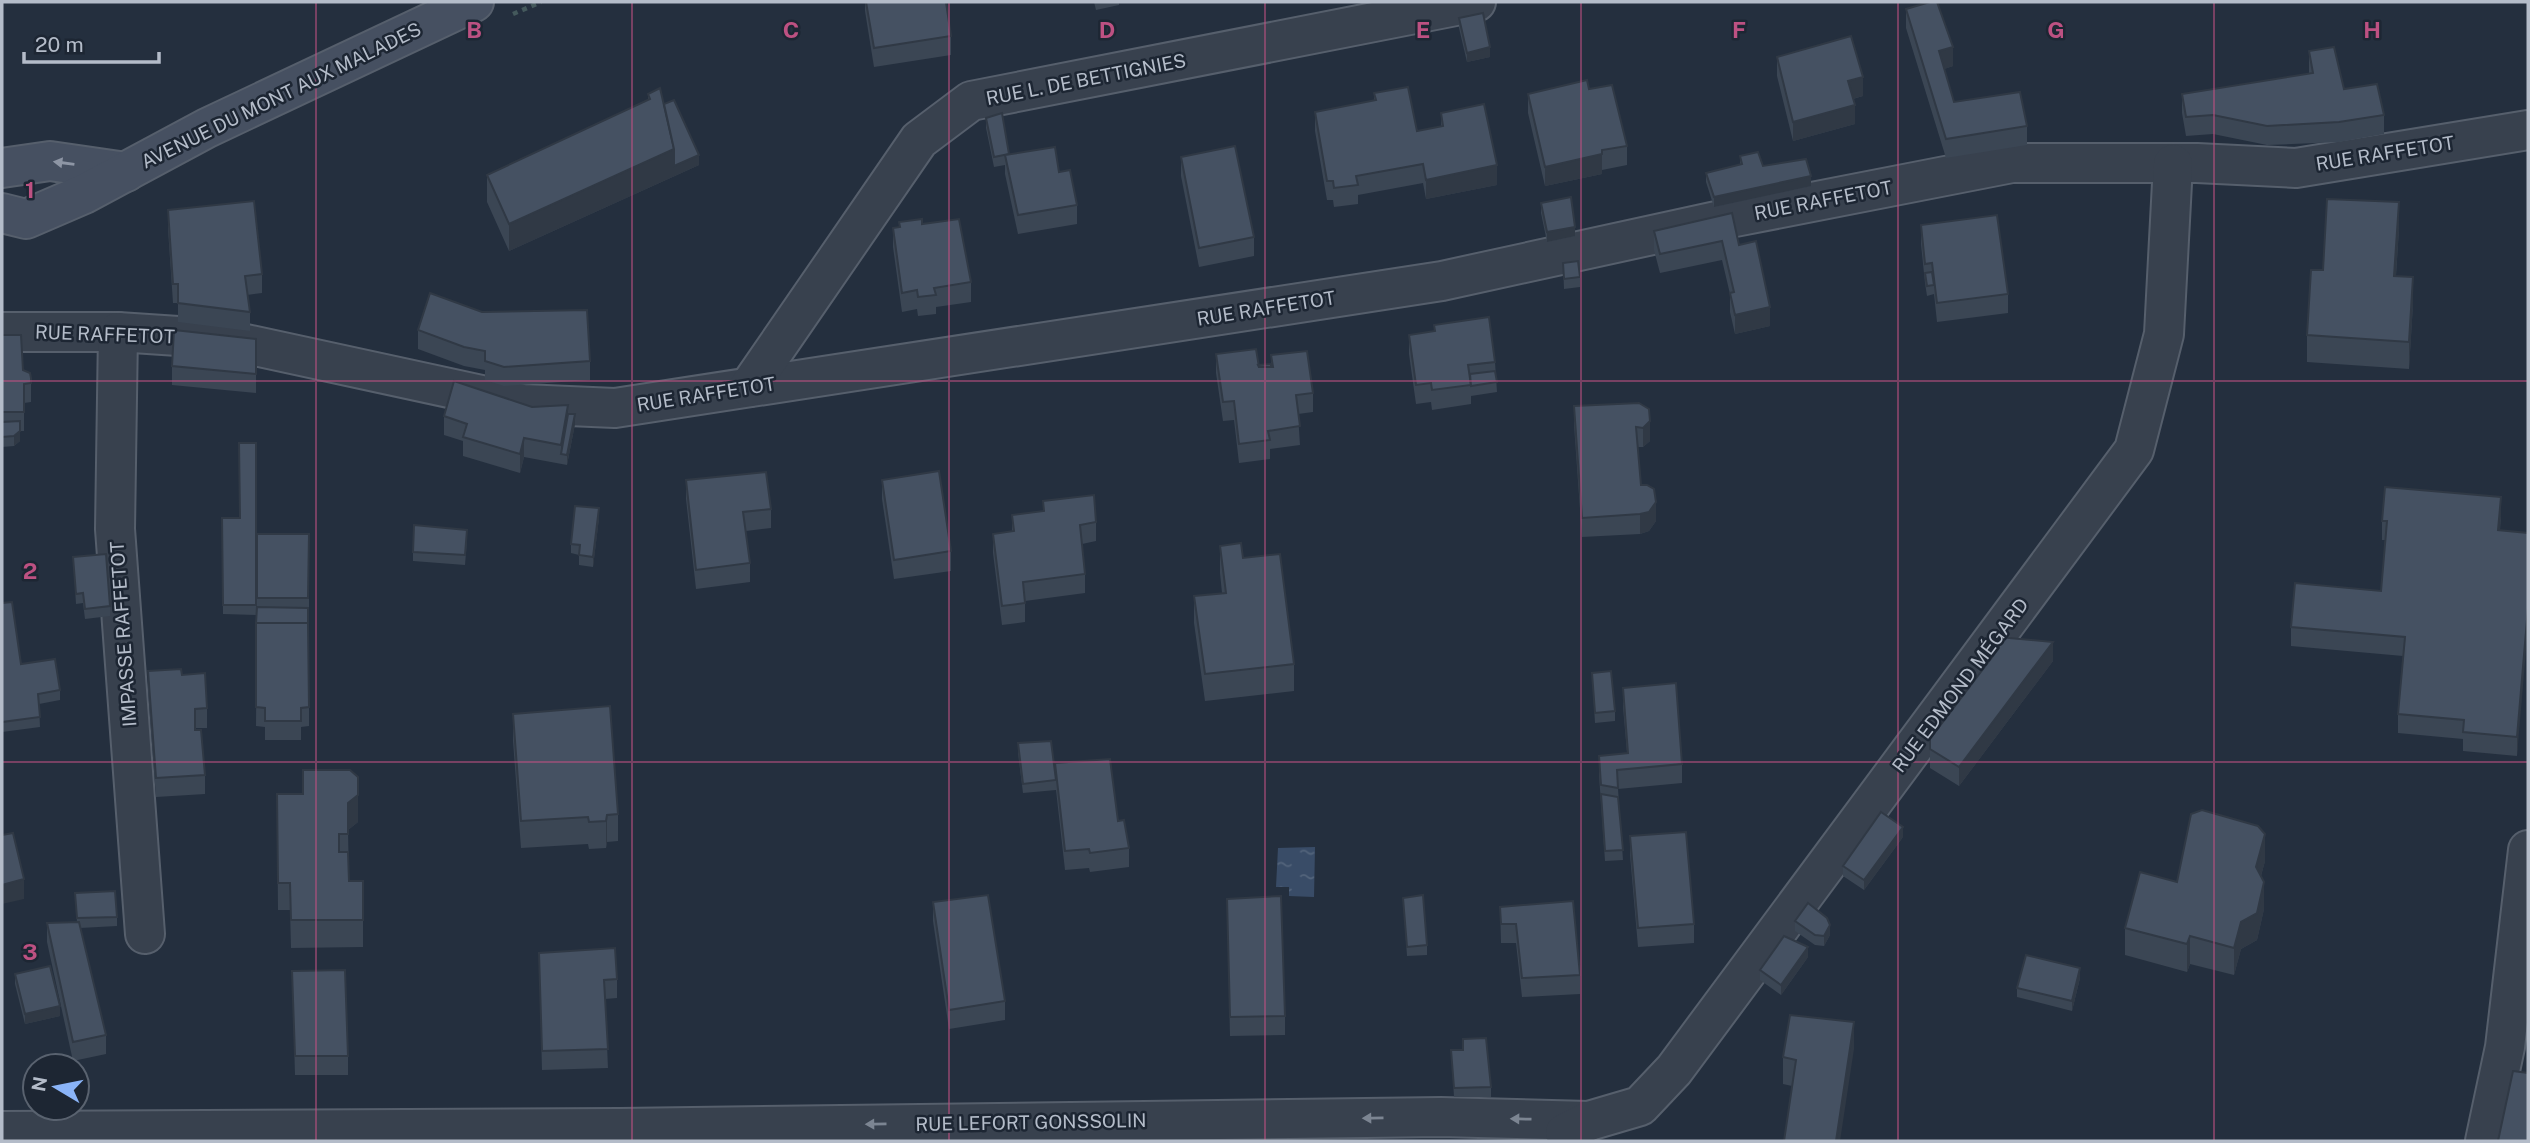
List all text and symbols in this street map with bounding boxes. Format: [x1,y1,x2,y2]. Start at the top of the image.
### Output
text: B [466,16,482,43]
text: C [783,16,799,43]
text: D [1099,16,1115,43]
text: E [1416,16,1430,43]
text: F [1732,16,1746,43]
text: G [2047,16,2065,43]
text: H [2363,16,2381,43]
street label: AVENUE DU MONT AUX MALADES [137,17,425,173]
scale bar [24,21,159,65]
text: 20 m [35,32,84,57]
street label: RUE L. DE BETTIGNIES [984,49,1188,109]
street label: RUE RAFFETOT [2314,131,2456,175]
one-way arrow [53,157,75,168]
text: 1 [25,176,35,203]
street label: RUE RAFFETOT [1752,176,1894,224]
street label: RUE RAFFETOT [1195,286,1337,330]
street label: RUE RAFFETOT [35,321,175,347]
street label: RUE RAFFETOT [635,372,777,416]
street label: IMPASSE RAFFETOT [106,540,140,728]
text: 2 [23,557,37,584]
street label: RUE EDMOND MÉGARD [1887,594,2033,776]
text: 3 [22,938,38,965]
north arrow [21,1052,91,1122]
text: N [27,1075,51,1093]
street label: RUE LEFORT GONSSOLIN [915,1109,1147,1135]
one-way arrow [1362,1112,1384,1124]
one-way arrow [1509,1114,1531,1125]
one-way arrow [865,1119,887,1130]

